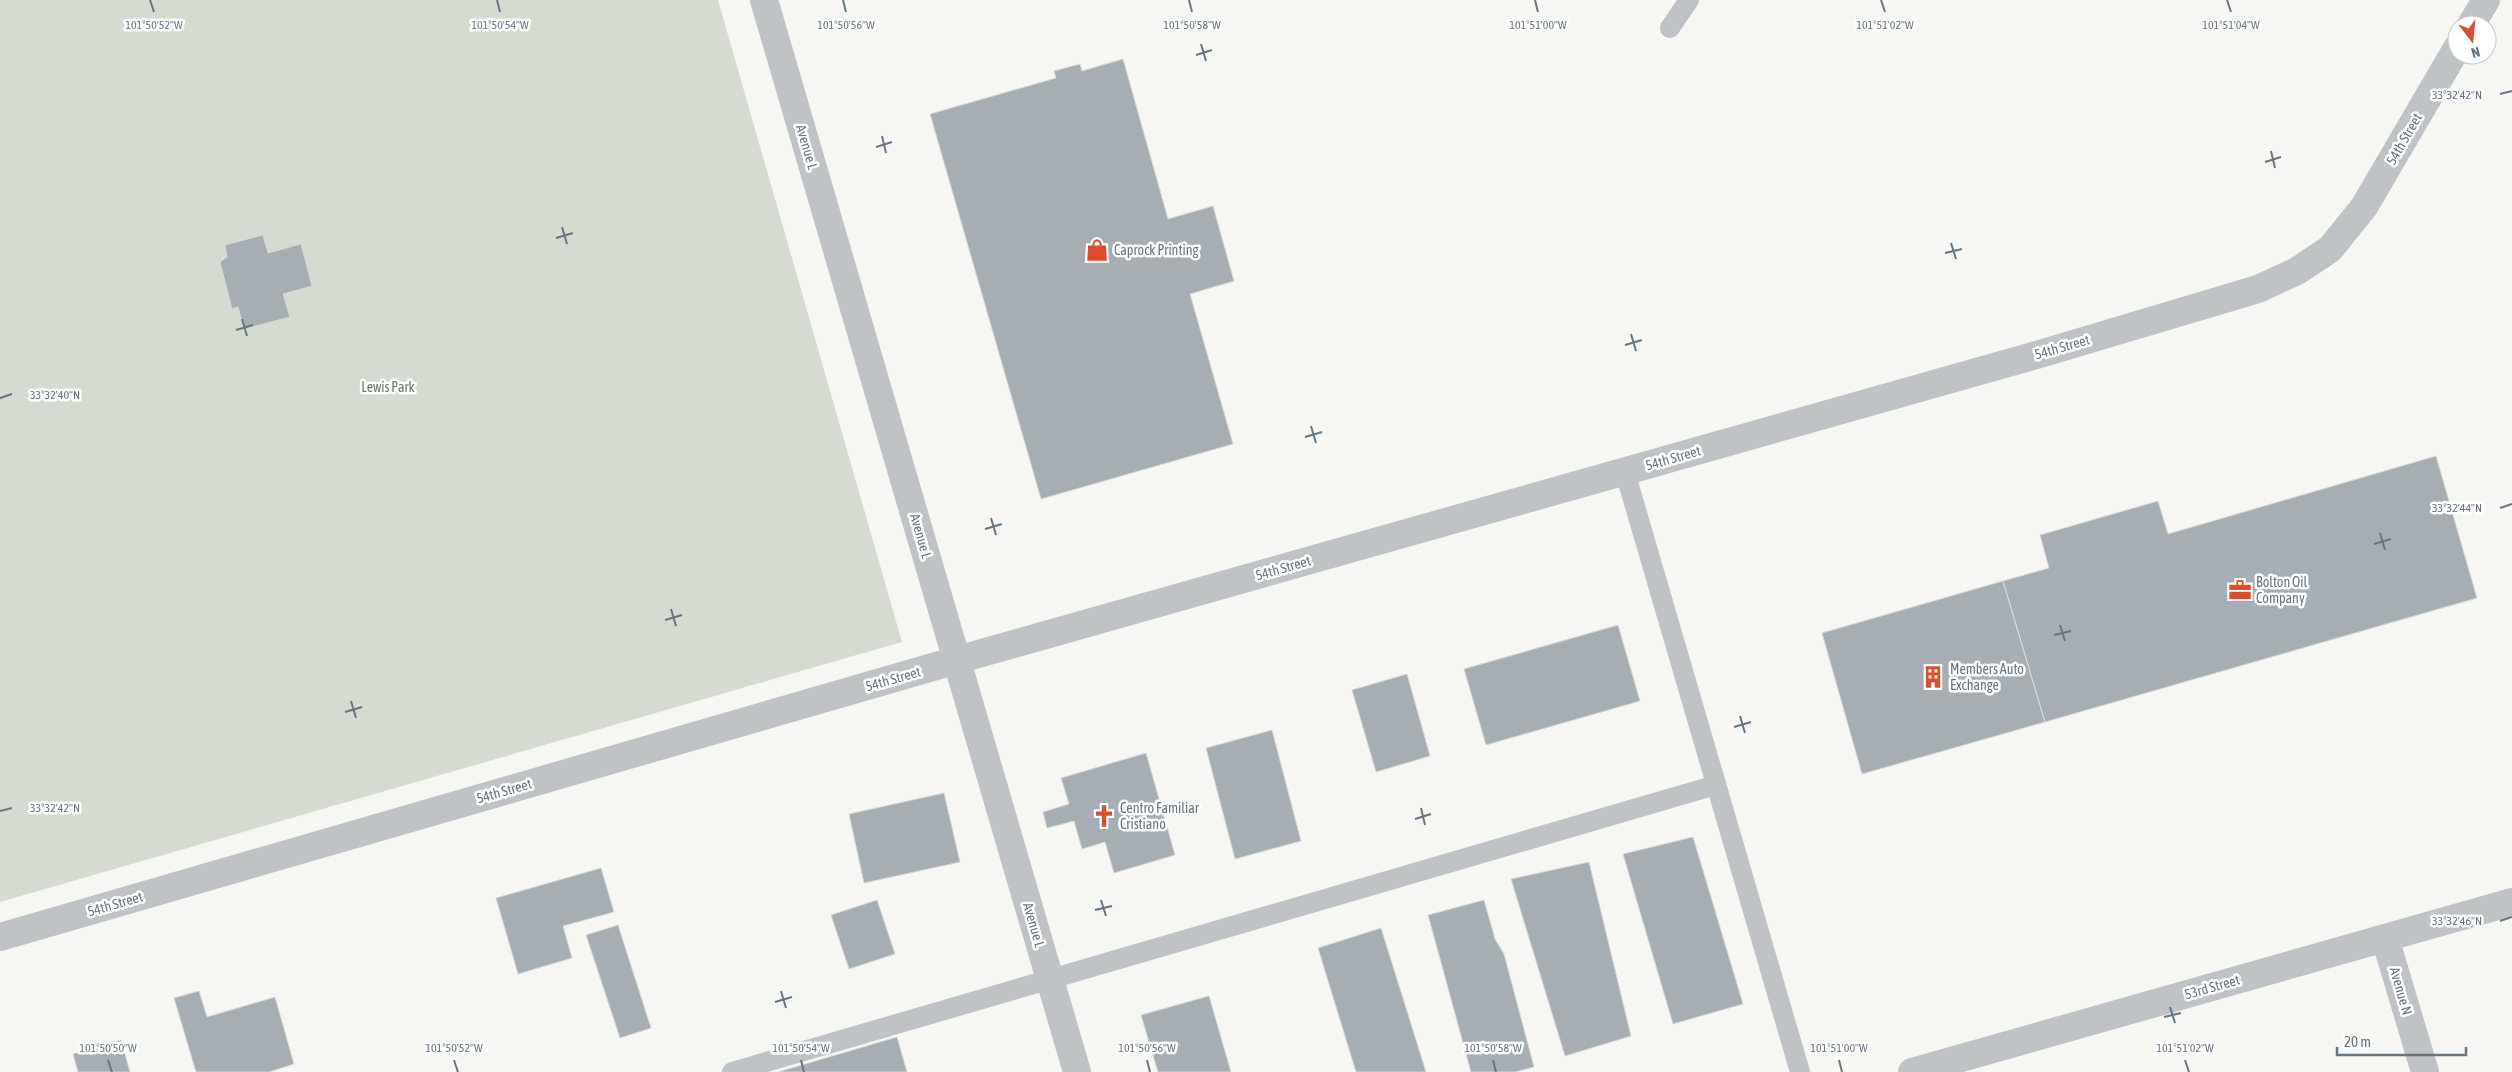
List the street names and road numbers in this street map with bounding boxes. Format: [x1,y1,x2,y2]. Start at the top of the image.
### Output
street label: 54th Street [2383,110,2425,168]
street label: Avenue L [793,123,821,172]
street label: 54th Street [2033,332,2091,362]
street label: 54th Street [1644,443,1702,473]
street label: Avenue L [907,512,935,561]
street label: 54th Street [1254,553,1312,583]
street label: 54th Street [864,664,922,694]
street label: 54th Street [475,776,533,806]
street label: 54th Street [86,889,144,919]
street label: Avenue L [1020,901,1048,950]
street label: Avenue N [2387,965,2415,1017]
street label: 53rd Street [2183,972,2241,1002]

